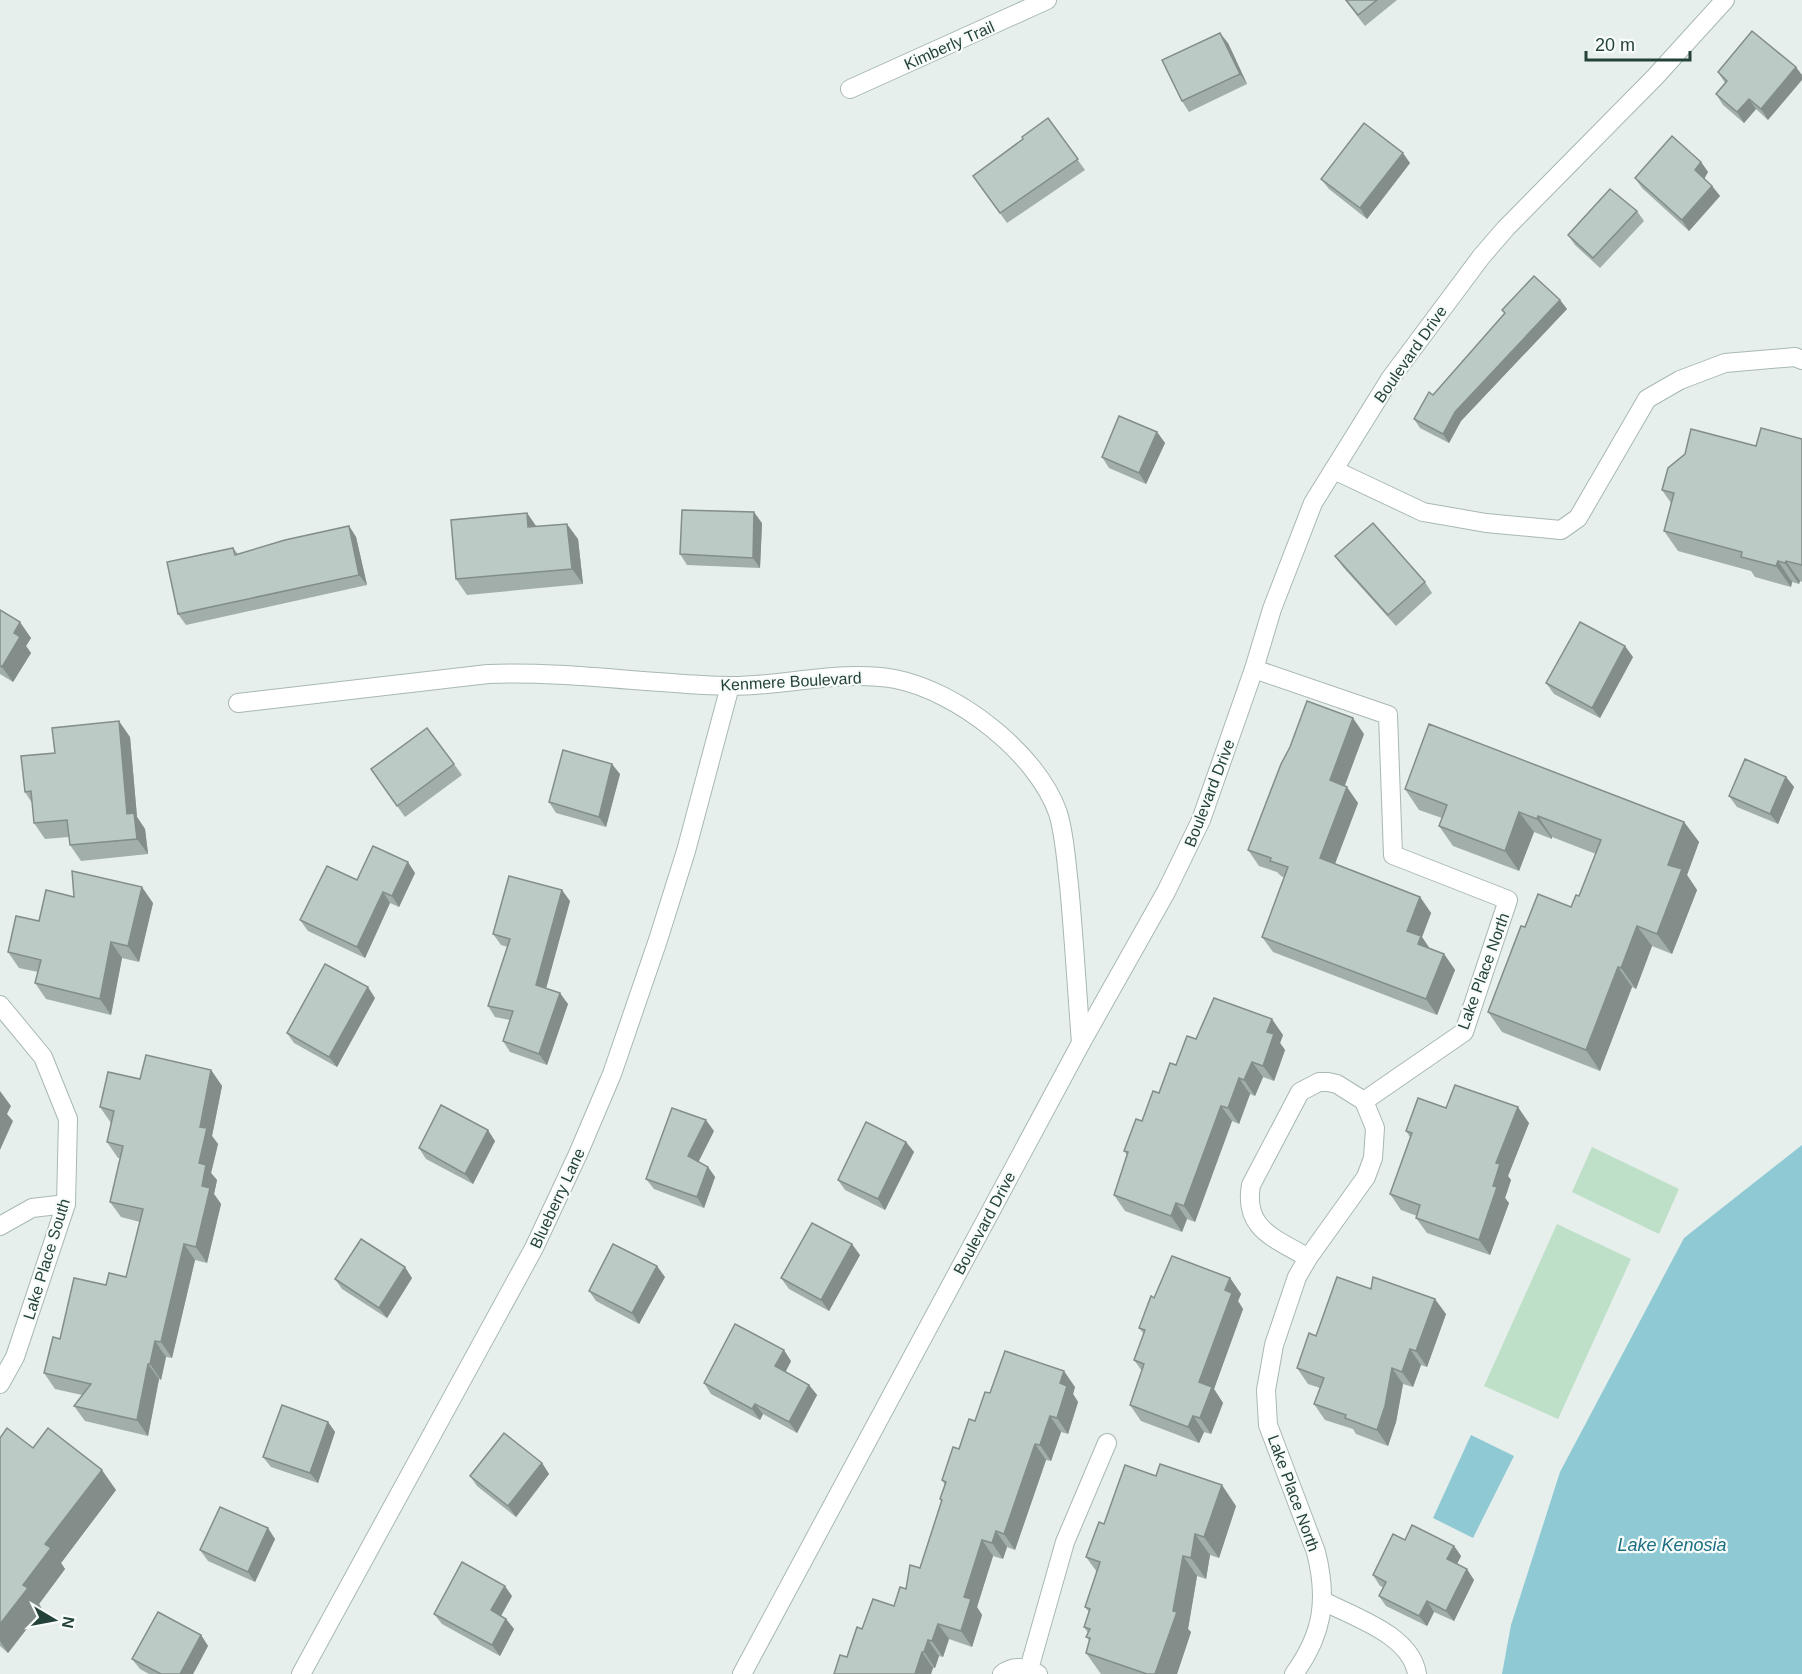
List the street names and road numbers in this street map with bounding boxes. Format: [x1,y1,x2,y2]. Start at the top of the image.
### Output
street label: Kimberly Trail [901,18,997,73]
street label: Boulevard Drive [1371,303,1450,406]
street label: Kenmere Boulevard [720,669,862,694]
street label: Boulevard Drive [1181,737,1238,849]
street label: Lake Place North [1454,911,1512,1032]
street label: Blueberry Lane [527,1145,588,1251]
street label: Boulevard Drive [950,1169,1019,1277]
street label: Lake Place South [20,1197,73,1322]
street label: Lake Place North [1265,1433,1323,1554]

